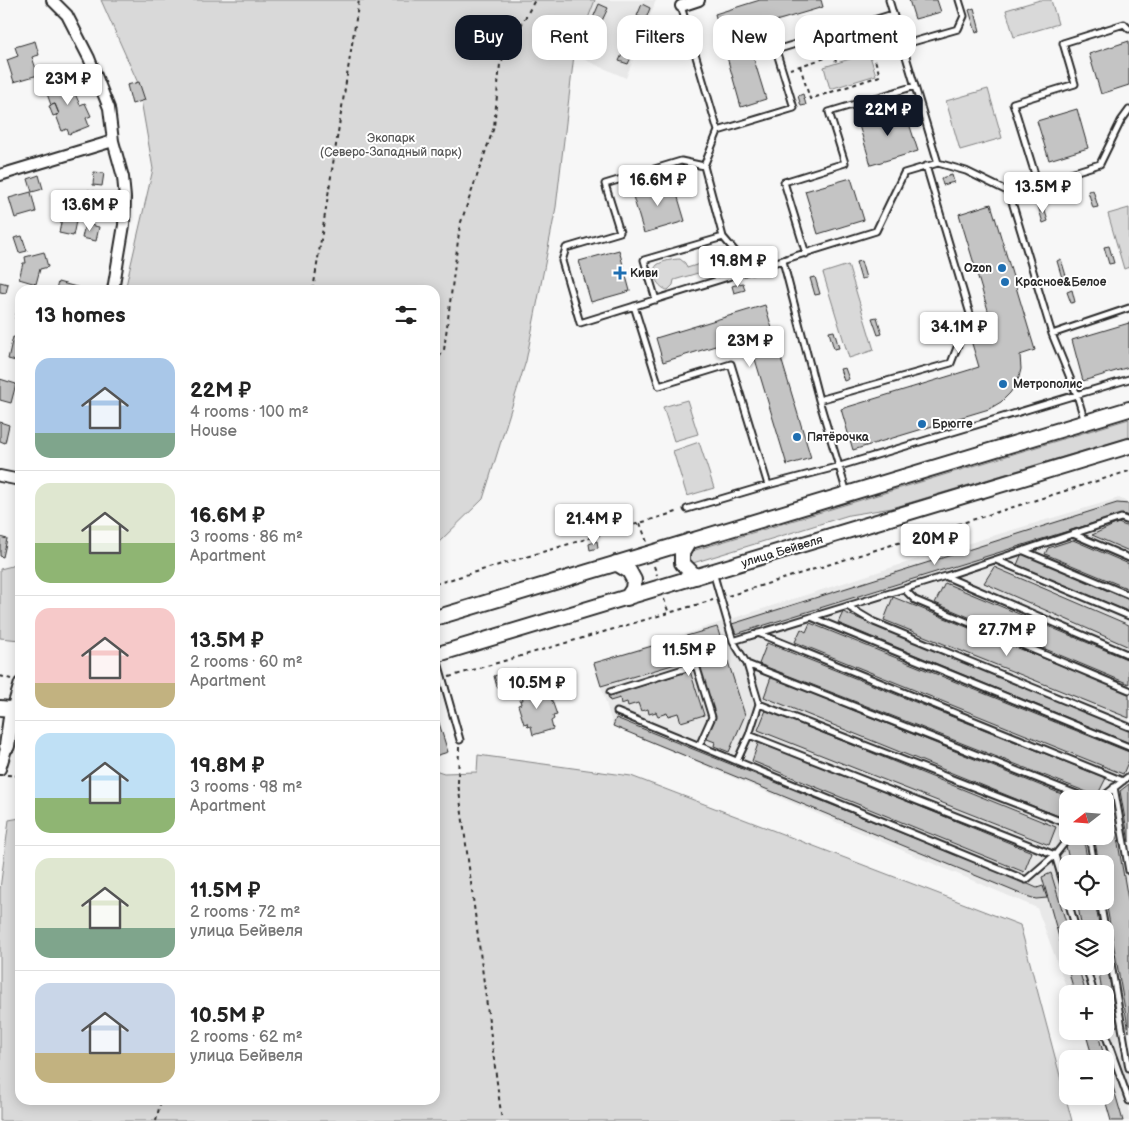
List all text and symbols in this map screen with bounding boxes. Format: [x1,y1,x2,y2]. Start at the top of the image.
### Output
chip: Buy [455,15,522,60]
chip: Rent [532,15,607,60]
chip: Filters [617,15,703,60]
chip: New [713,15,785,60]
chip: Apartment [795,15,916,60]
pin: 23M ₽ [33,64,103,106]
text: 23M ₽ [45,70,91,89]
pin: 22M ₽ [853,94,923,137]
text: 22M ₽ [865,101,911,120]
park label: Экопарк (Северо-Западный парк) [320,131,462,160]
pin: 16.6M ₽ [612,164,704,207]
text: 16.6M ₽ [629,171,687,190]
pin: 13.5M ₽ [997,172,1089,214]
text: 13.5M ₽ [1015,178,1071,197]
pin: 13.6M ₽ [44,190,136,232]
text: 13.6M ₽ [62,196,118,215]
pin: 19.8M ₽ [692,246,784,288]
text: 19.8M ₽ [710,252,766,271]
place label: Ozon [964,261,992,276]
marker: Ozon [996,262,1008,274]
place label: Киви [630,266,658,281]
marker: Киви [614,267,626,279]
place label: Красное&Белое [1015,275,1107,290]
marker: Красное&Белое [999,276,1011,288]
icon: filters [392,301,420,329]
text: 13 homes [35,303,126,328]
pin: 34.1M ₽ [913,312,1005,354]
text: 34.1M ₽ [931,318,987,337]
pin: 23M ₽ [715,326,785,368]
text: 23M ₽ [727,332,773,351]
place label: Метрополис [1013,377,1082,392]
icon: home [75,378,135,438]
text: 22M ₽ [190,378,251,403]
marker: Метрополис [997,378,1009,390]
text: 4 rooms · 100 m² [190,403,309,422]
place label: Брюгге [932,417,973,432]
marker: Брюгге [916,418,928,430]
text: House [190,422,237,441]
place label: Пятёрочка [807,430,870,445]
marker: Пятёрочка [791,431,803,443]
icon: home [75,503,135,563]
text: 16.6M ₽ [190,503,265,528]
pin: 21.4M ₽ [548,504,640,546]
text: 21.4M ₽ [566,510,622,529]
pin: 20M ₽ [900,524,970,566]
text: 3 rooms · 86 m² [190,528,303,547]
text: 20M ₽ [912,530,958,549]
street label: улица Бейвеля [739,532,825,571]
text: Apartment [190,547,266,566]
pin: 27.7M ₽ [961,614,1053,657]
text: 27.7M ₽ [978,621,1036,640]
icon: home [75,628,135,688]
text: 13.5M ₽ [190,628,264,653]
pin: 11.5M ₽ [643,634,735,677]
text: 11.5M ₽ [662,641,716,660]
text: 2 rooms · 60 m² [190,653,303,672]
pin: 10.5M ₽ [491,668,583,710]
text: Apartment [190,672,266,691]
text: 10.5M ₽ [509,674,565,693]
icon: home [75,753,135,813]
text: 19.8M ₽ [190,753,264,778]
text: 3 rooms · 98 m² [190,778,302,797]
north arrow [1059,790,1114,845]
map controls [1059,790,1114,1105]
text: Apartment [190,797,266,816]
button: locate [1059,855,1114,910]
icon: home [75,878,135,938]
text: 11.5M ₽ [190,878,260,903]
text: 2 rooms · 72 m² [190,903,300,922]
button: layers [1059,920,1114,975]
text: улица Бейвеля [190,922,303,941]
button: + [1059,985,1114,1040]
icon: home [75,1003,135,1063]
text: 10.5M ₽ [190,1003,265,1028]
text: 2 rooms · 62 m² [190,1028,303,1047]
text: улица Бейвеля [190,1047,303,1066]
button: − [1059,1050,1114,1105]

